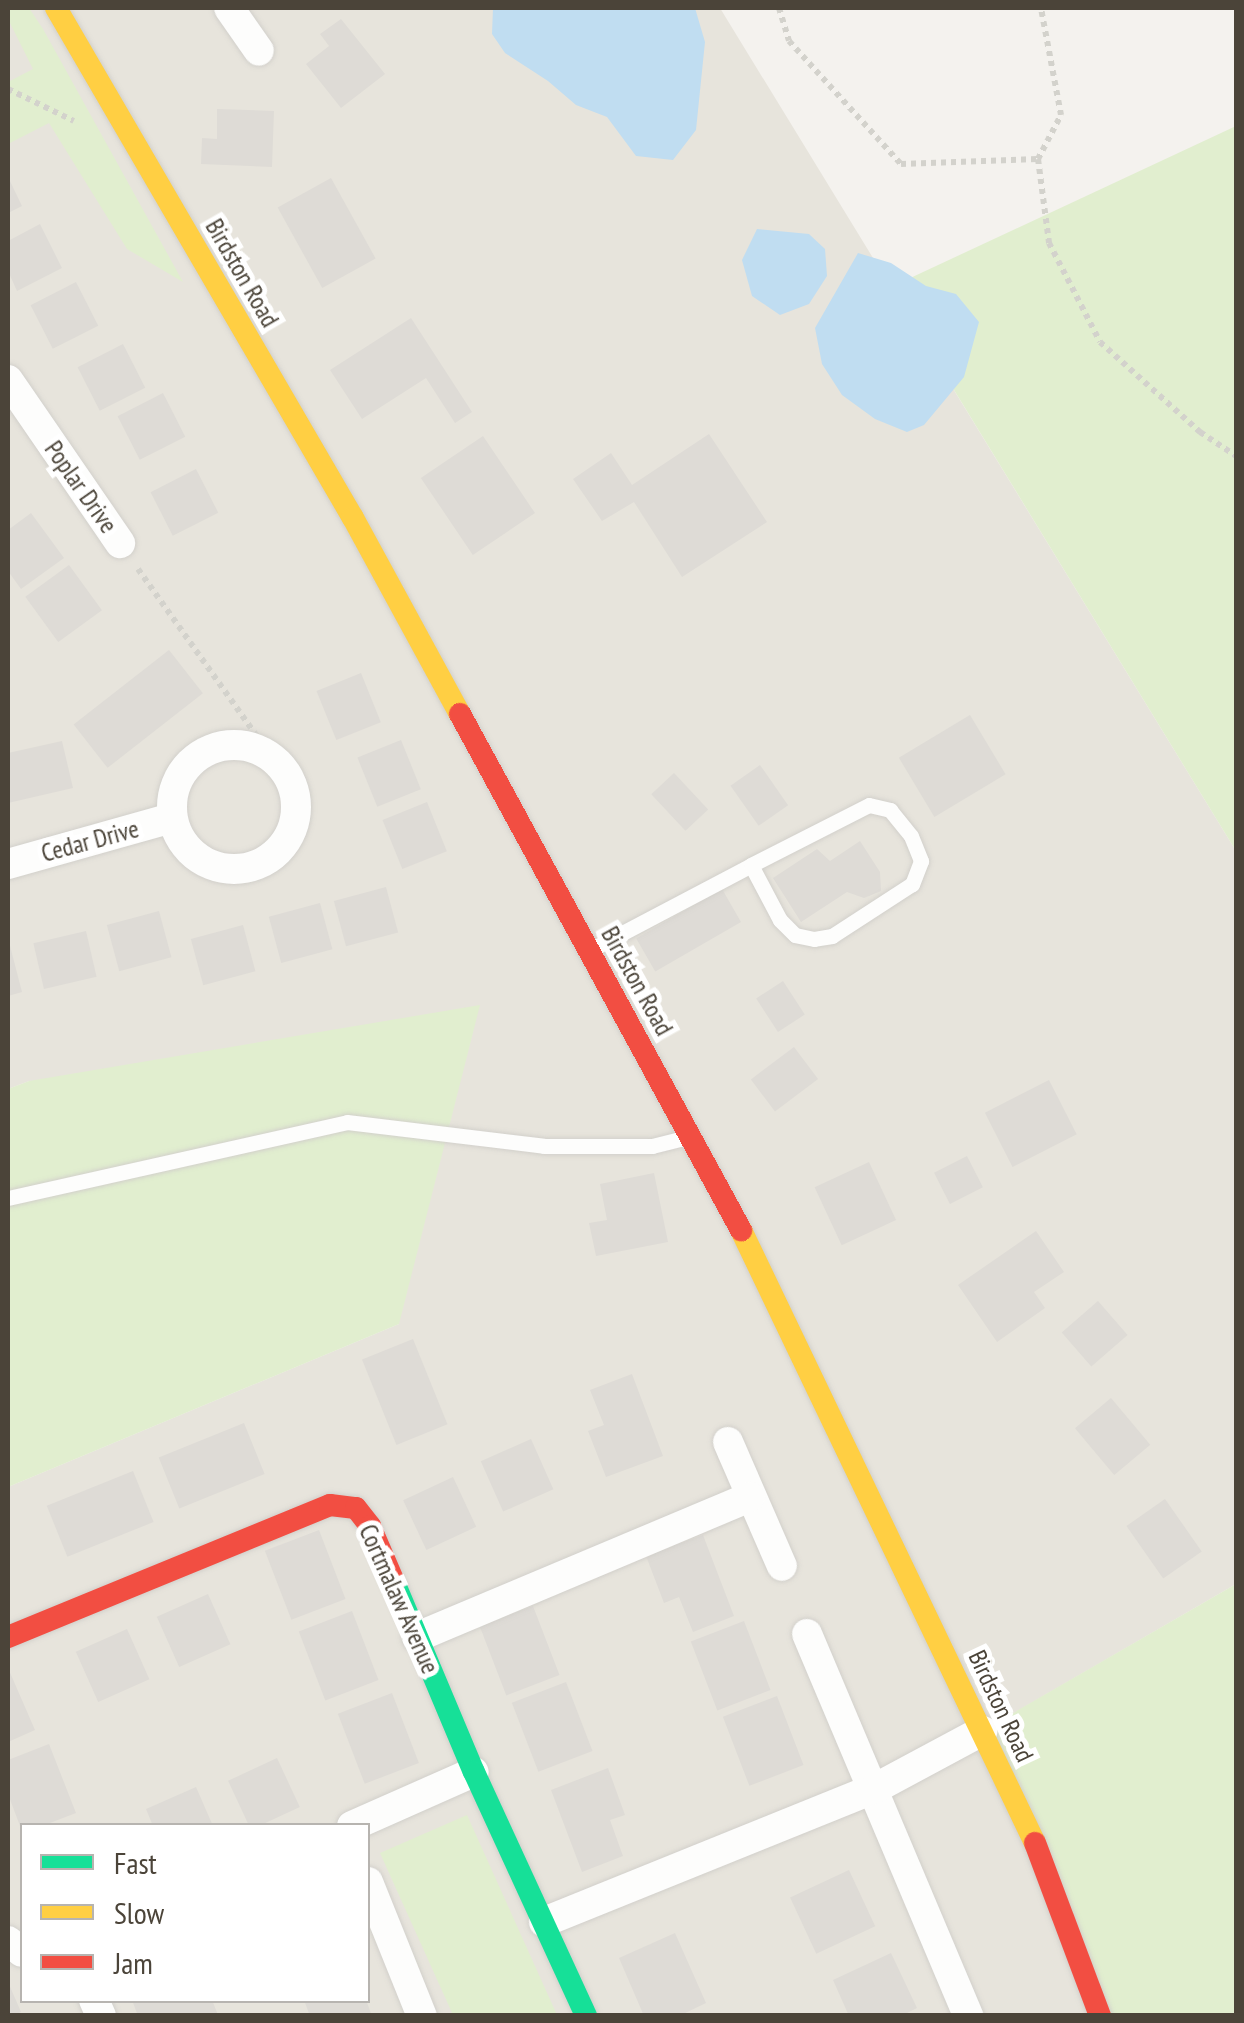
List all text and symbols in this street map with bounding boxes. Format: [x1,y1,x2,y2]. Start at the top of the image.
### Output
street label: Birdston Road [199,214,285,332]
street label: Poplar Drive [38,435,124,539]
street label: Cedar Drive [38,814,142,868]
street label: Birdston Road [595,921,679,1041]
street label: Cortmalaw Avenue [353,1519,445,1679]
street label: Birdston Road [962,1645,1040,1767]
legend [20,1823,370,2003]
text: Fast [114,1843,157,1882]
text: Slow [114,1893,164,1932]
text: Jam [114,1943,153,1982]

